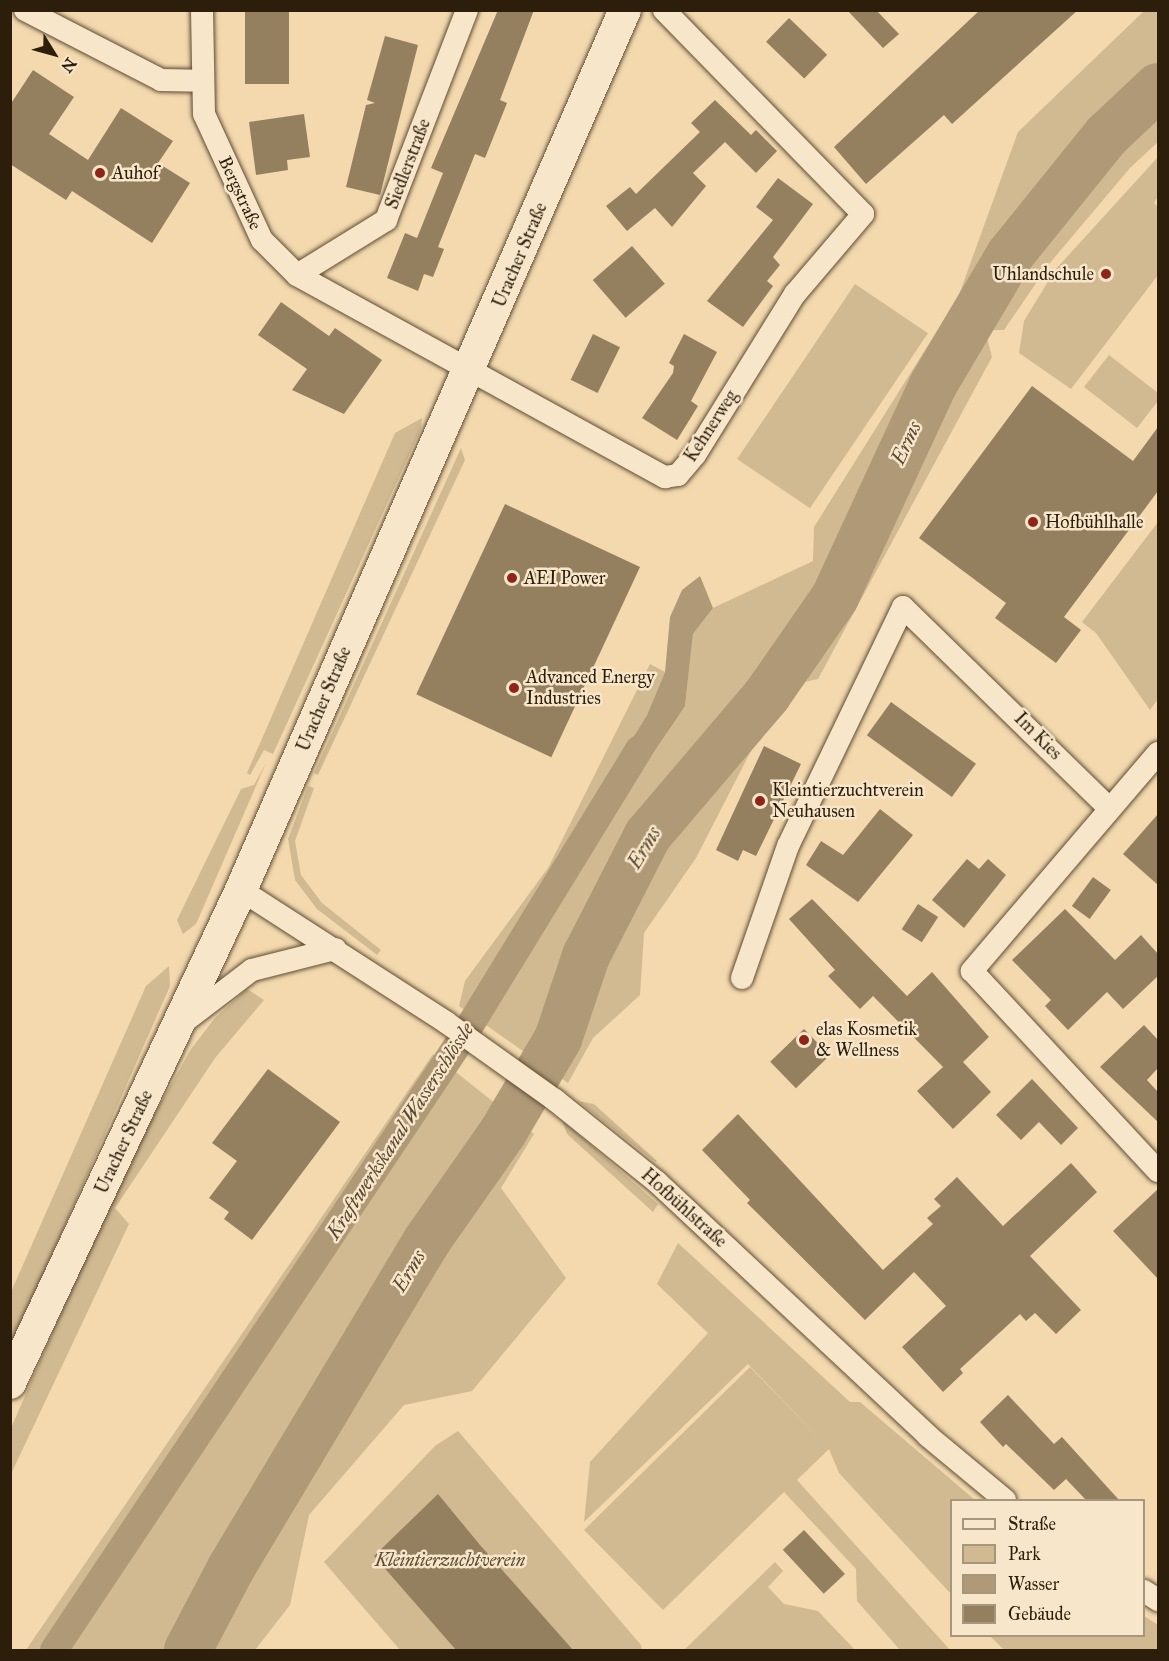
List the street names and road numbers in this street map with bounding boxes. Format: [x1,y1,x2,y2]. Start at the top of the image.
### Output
street label: Siedlerstraße [381,116,435,212]
street label: Bergstraße [214,153,266,233]
street label: Uracher Straße [488,199,552,311]
street label: Kehnerweg [680,386,742,466]
street label: Uracher Straße [292,643,356,755]
street label: Im Kies [1010,708,1066,764]
street label: Uracher Straße [91,1087,157,1197]
street label: Hofbühlstraße [637,1164,731,1252]

